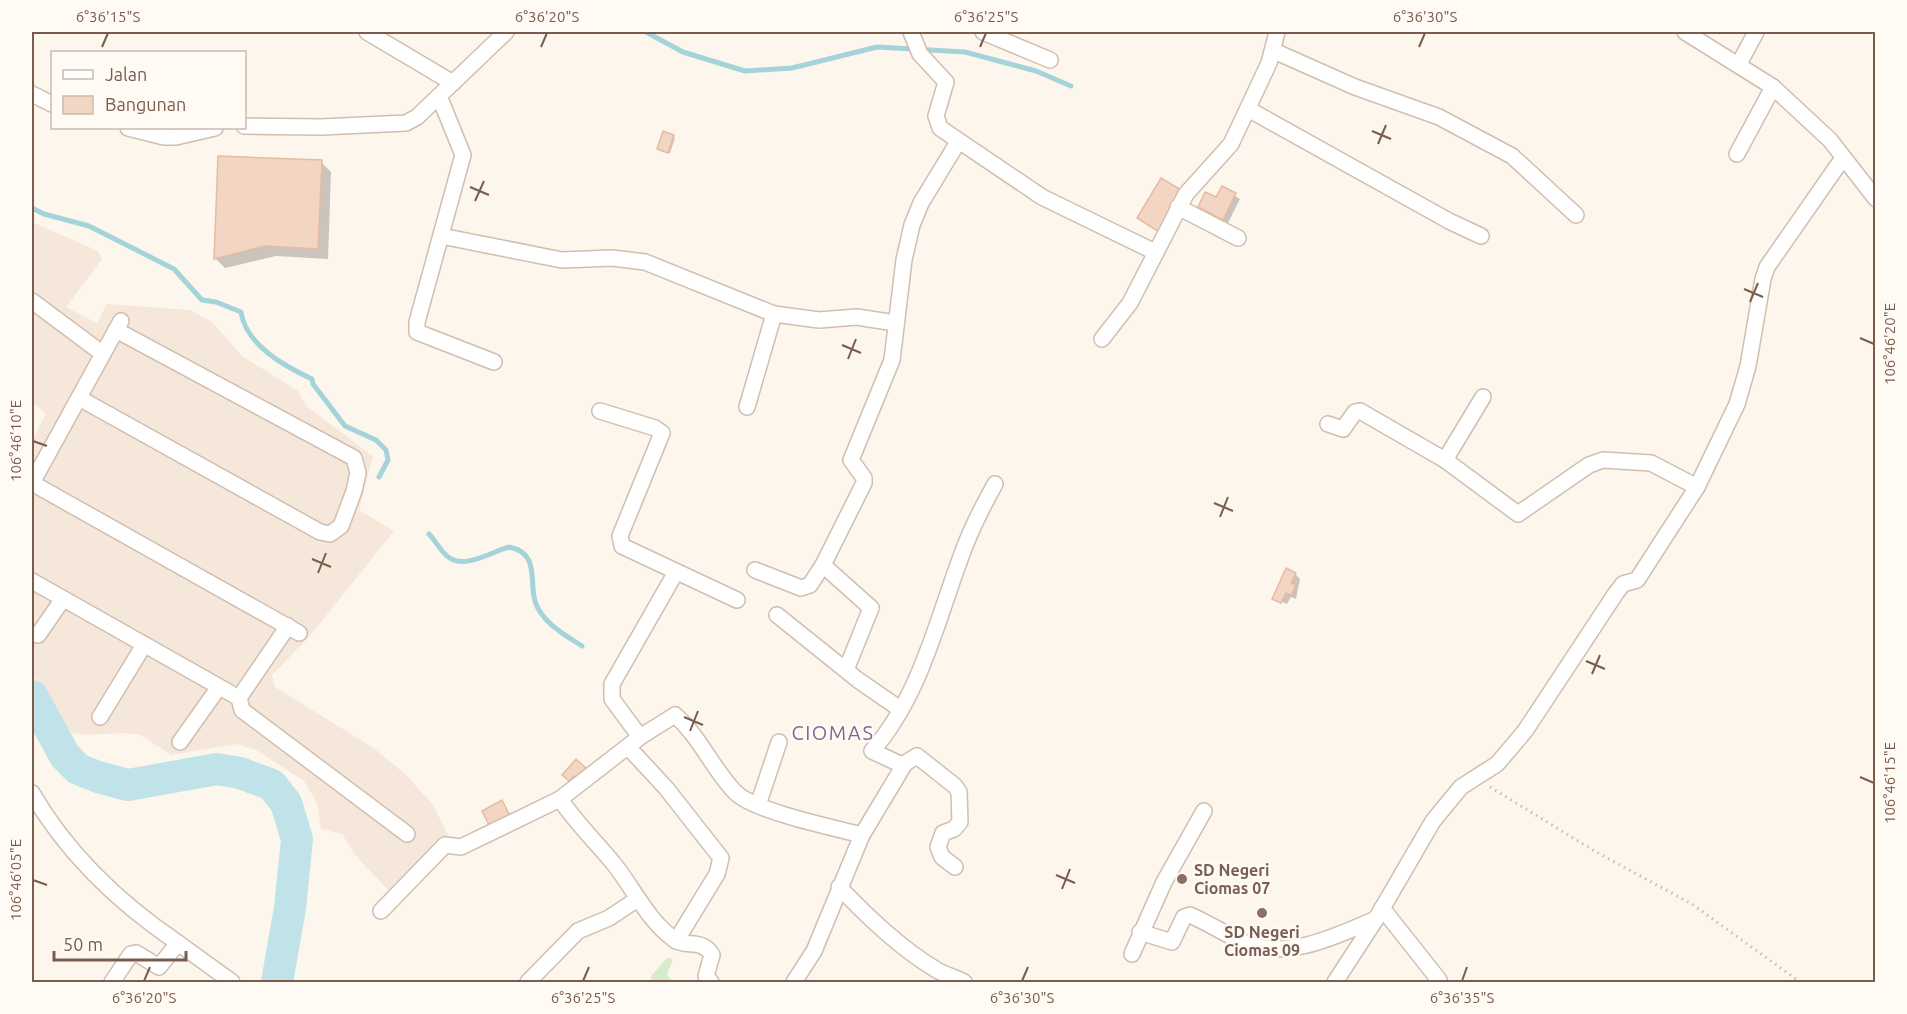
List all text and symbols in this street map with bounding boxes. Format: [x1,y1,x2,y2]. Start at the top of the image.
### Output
text: 6°36'15"S [76,8,140,25]
text: 6°36'20"S [515,8,579,25]
text: 6°36'25"S [954,8,1018,25]
text: 6°36'30"S [1393,8,1457,25]
legend [51,51,246,129]
text: Jalan [105,64,147,84]
text: Bangunan [105,94,186,114]
text: 106°46'20"E [1881,303,1898,385]
text: 106°46'10"E [7,400,24,482]
district label: CIOMAS [791,721,875,744]
text: 106°46'15"E [1881,742,1898,824]
text: 106°46'05"E [7,839,24,921]
place label: SD Negeri Ciomas 07 [1194,861,1270,897]
marker: SD Negeri Ciomas 07 [1175,872,1189,886]
marker: SD Negeri Ciomas 09 [1255,906,1269,920]
place label: SD Negeri Ciomas 09 [1224,923,1300,959]
scale bar [54,924,186,962]
text: 50 m [63,934,103,954]
text: 6°36'20"S [112,989,176,1006]
text: 6°36'25"S [551,989,615,1006]
text: 6°36'30"S [990,989,1054,1006]
text: 6°36'35"S [1430,989,1494,1006]

